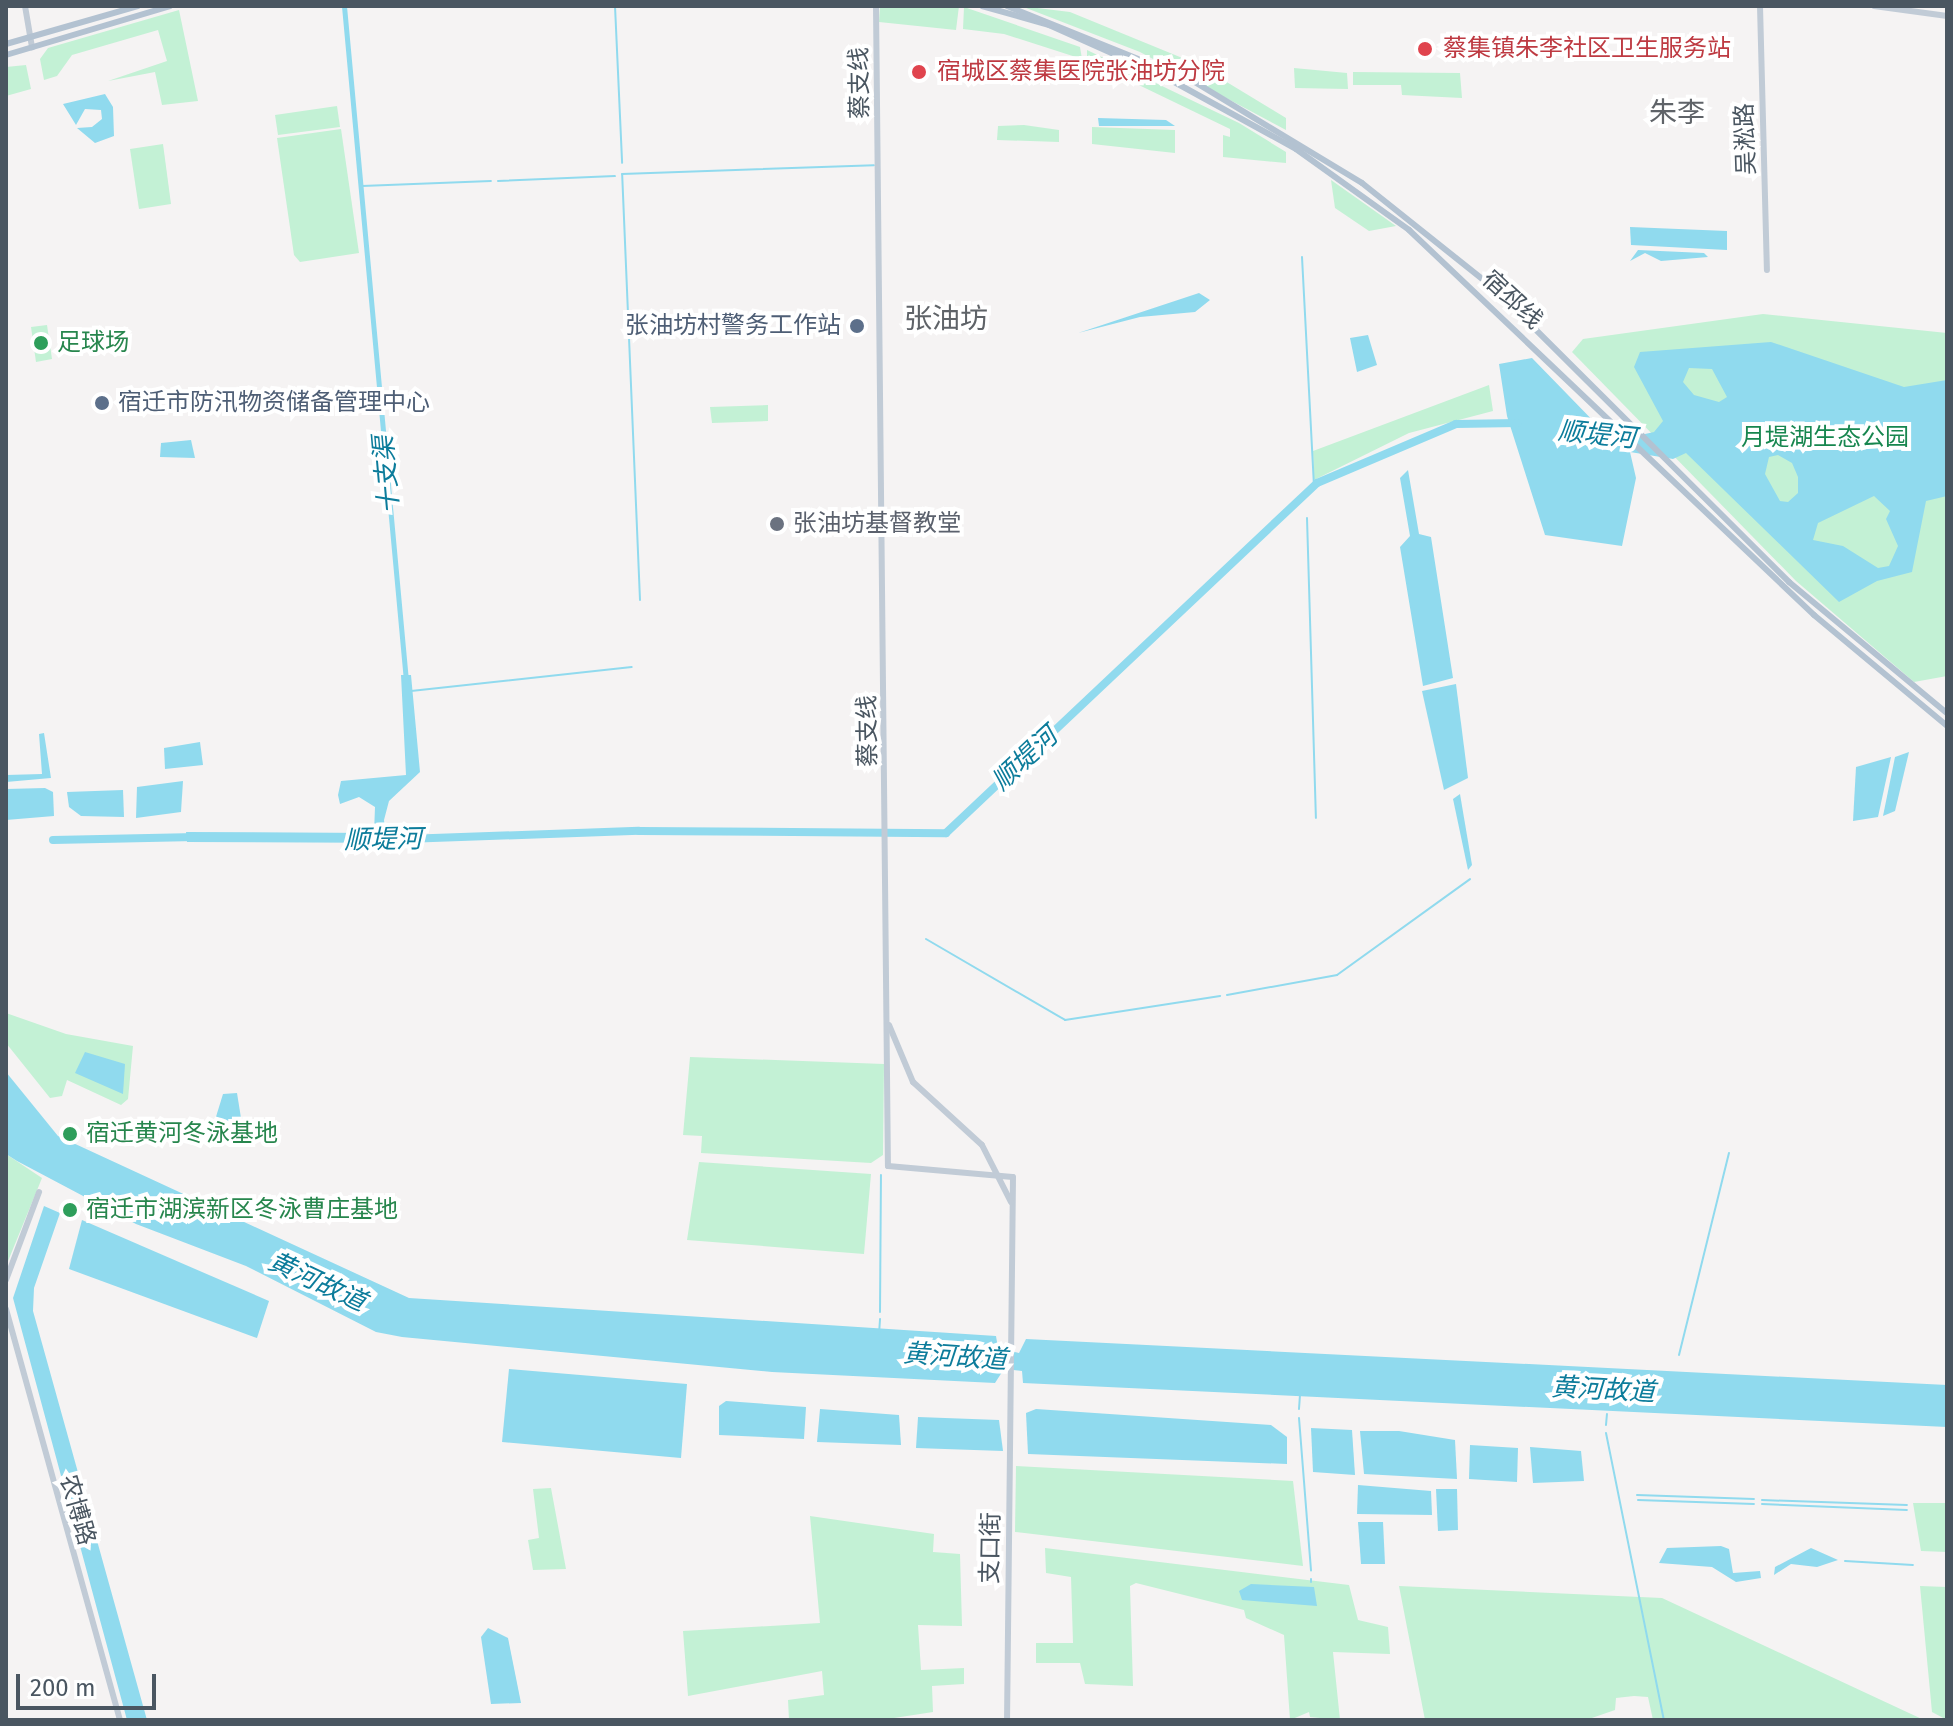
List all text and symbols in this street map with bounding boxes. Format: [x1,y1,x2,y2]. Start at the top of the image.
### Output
place label: 蔡集镇朱李社区卫生服务站 [1443,35,1731,63]
marker: 蔡集镇朱李社区卫生服务站 [1414,38,1436,60]
street label: 蔡支线 [845,47,875,119]
place label: 宿城区蔡集医院张油坊分院 [937,58,1225,86]
marker: 宿城区蔡集医院张油坊分院 [908,61,930,83]
district label: 朱李 [1649,96,1705,130]
street label: 吴淞路 [1730,103,1762,175]
street label: 宿邳线 [1476,265,1548,335]
district label: 张油坊 [904,302,988,336]
place label: 张油坊村警务工作站 [625,312,841,340]
marker: 张油坊村警务工作站 [848,317,866,335]
place label: 足球场 [57,329,129,357]
marker: 足球场 [32,334,50,352]
place label: 宿迁市防汛物资储备管理中心 [118,389,430,417]
marker: 宿迁市防汛物资储备管理中心 [93,394,111,412]
water label: 顺堤河 [1557,415,1637,455]
park label: 月堤湖生态公园 [1741,424,1909,452]
water label: 十支渠 [368,435,406,515]
place label: 张油坊基督教堂 [793,510,961,538]
marker: 张油坊基督教堂 [768,515,786,533]
street label: 蔡支线 [853,695,883,767]
water label: 顺堤河 [986,721,1064,797]
water label: 顺堤河 [344,824,422,856]
place label: 宿迁黄河冬泳基地 [86,1120,278,1148]
marker: 宿迁黄河冬泳基地 [61,1125,79,1143]
place label: 宿迁市湖滨新区冬泳曹庄基地 [86,1196,398,1224]
marker: 宿迁市湖滨新区冬泳曹庄基地 [61,1201,79,1219]
water label: 黄河故道 [263,1246,371,1318]
water label: 黄河故道 [902,1338,1008,1376]
water label: 黄河故道 [1550,1372,1656,1408]
street label: 农博路 [53,1471,101,1549]
street label: 支口街 [976,1512,1006,1584]
scale bar [20,1658,160,1708]
text: 200 m [30,1674,96,1702]

